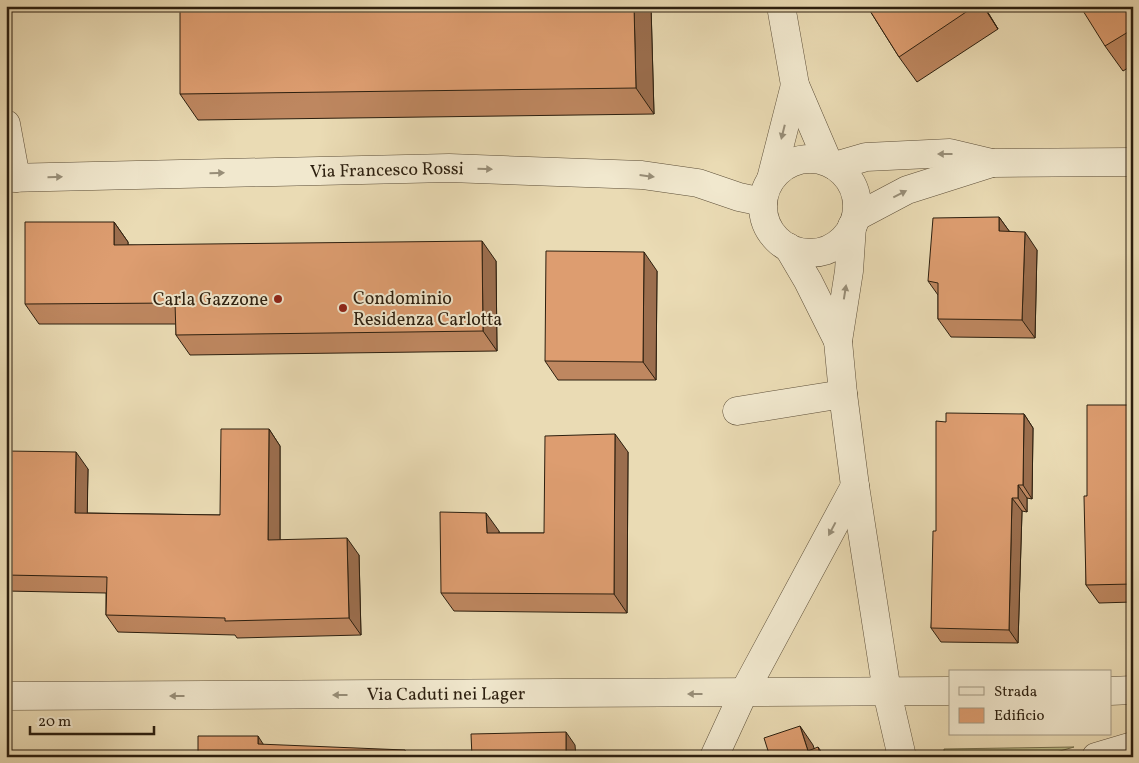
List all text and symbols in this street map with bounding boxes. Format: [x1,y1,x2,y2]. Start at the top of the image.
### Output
one-way arrow [779,124,787,139]
one-way arrow [936,150,952,158]
street label: Via Francesco Rossi [310,157,464,185]
one-way arrow [477,166,493,174]
one-way arrow [210,169,226,177]
one-way arrow [640,172,656,180]
one-way arrow [47,173,63,181]
one-way arrow [892,190,907,198]
one-way arrow [842,284,850,300]
place label: Condominio Residenza Carlotta [353,287,502,333]
place label: Carla Gazzone [153,288,268,313]
marker: Carla Gazzone [272,293,284,305]
marker: Condominio Residenza Carlotta [337,302,349,314]
one-way arrow [828,522,836,537]
legend [949,670,1112,736]
street label: Via Caduti nei Lager [367,682,526,708]
text: Strada [994,682,1037,703]
one-way arrow [686,690,702,698]
one-way arrow [331,691,347,699]
one-way arrow [169,692,185,700]
scale bar [30,703,154,735]
text: Edificio [994,706,1045,727]
text: 20 m [38,712,71,733]

